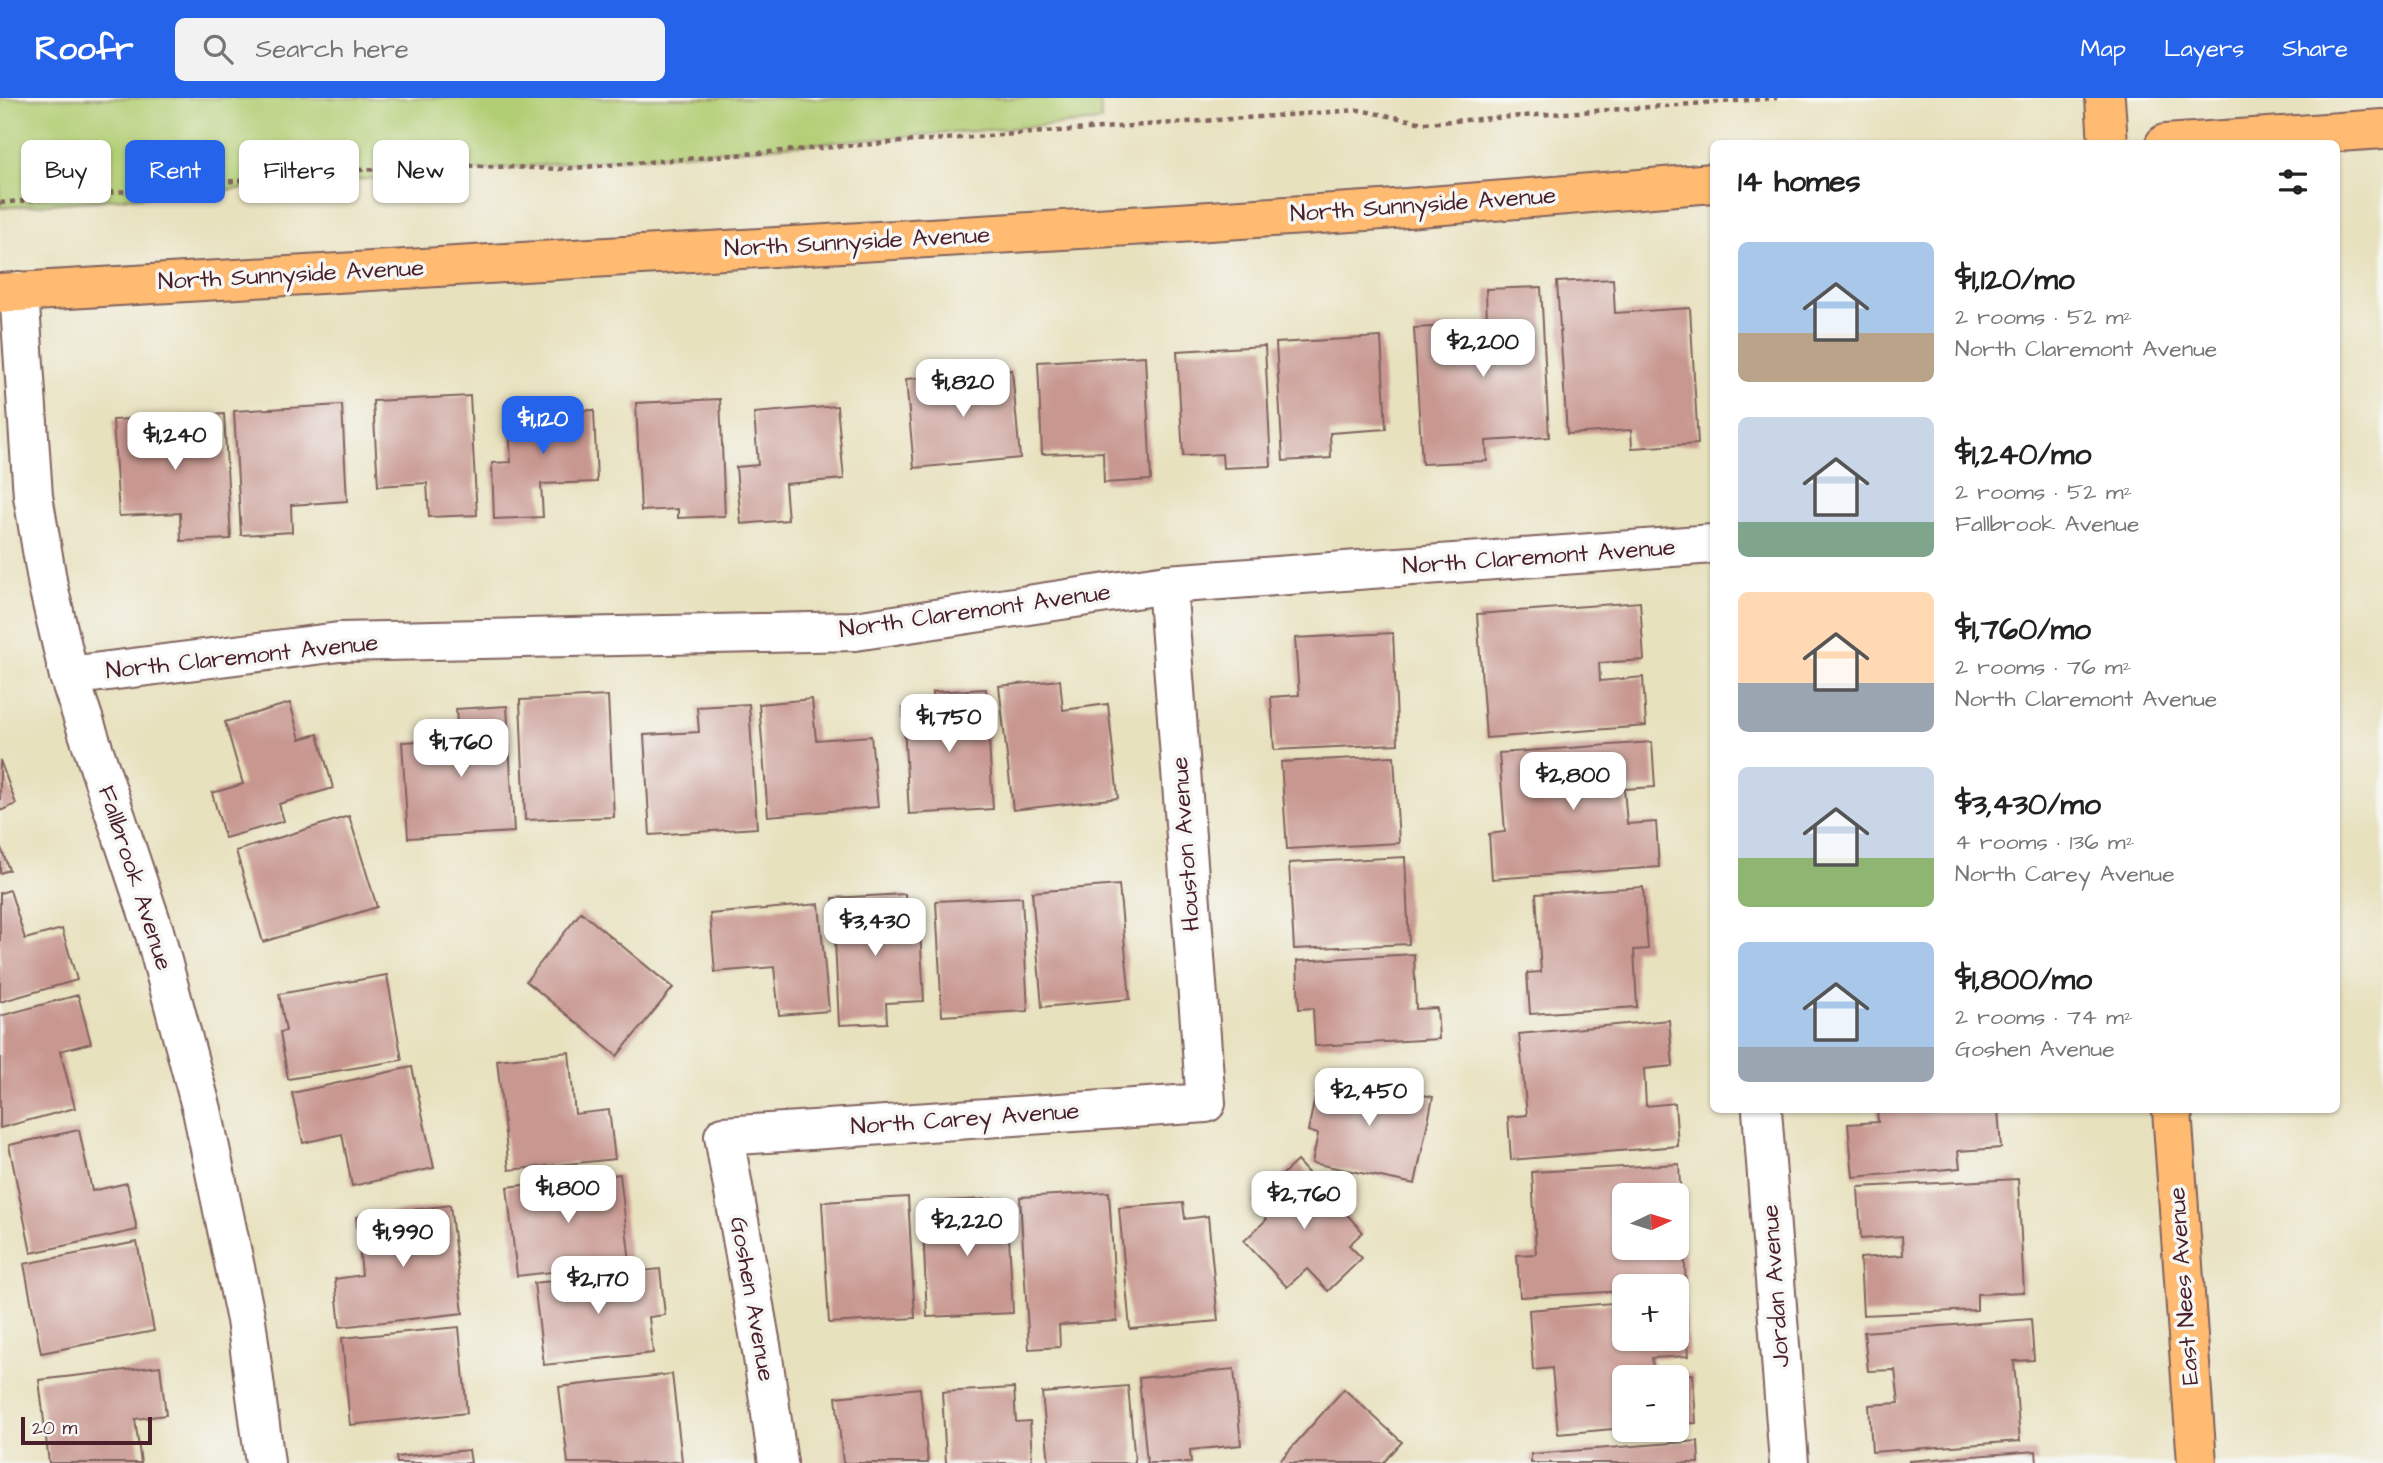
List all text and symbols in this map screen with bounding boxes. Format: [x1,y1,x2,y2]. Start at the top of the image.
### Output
search box [175,18,665,81]
text: Roofr [35,26,133,72]
icon: search [199,30,237,68]
text: Search here [255,31,409,67]
text: Map [2081,32,2126,66]
text: Layers [2164,32,2244,66]
text: Share [2282,32,2348,66]
chip: Buy [21,140,111,203]
chip: Rent [125,140,225,203]
chip: Filters [239,140,359,203]
chip: New [373,140,469,203]
text: 14 homes [1738,161,1861,203]
icon: filters [2274,163,2312,201]
street label: North Sunnyside Avenue [1289,179,1557,232]
street label: North Sunnyside Avenue [723,218,991,267]
street label: North Sunnyside Avenue [157,251,425,300]
text: $1,120/mo [1955,259,2075,301]
icon: home [1794,270,1878,354]
text: 2 rooms · 52 m² [1955,301,2132,333]
pin: $2,200 [1426,320,1540,379]
text: $2,200 [1447,326,1519,358]
text: North Claremont Avenue [1955,333,2217,365]
pin: $1,820 [906,360,1020,419]
text: $1,820 [932,366,994,398]
pin: $1,120 [486,396,600,456]
text: $1,120 [518,403,568,435]
pin: $1,240 [118,412,232,472]
text: $1,240 [143,419,207,451]
text: $1,240/mo [1955,434,2091,476]
icon: home [1794,445,1878,529]
text: 2 rooms · 52 m² [1955,476,2132,508]
text: Fallbrook Avenue [1955,508,2139,540]
street label: North Claremont Avenue [1401,530,1677,584]
street label: North Claremont Avenue [837,575,1113,647]
text: $1,760/mo [1955,609,2091,651]
icon: home [1794,620,1878,704]
street label: North Claremont Avenue [104,626,380,688]
text: 2 rooms · 76 m² [1955,651,2131,683]
text: North Claremont Avenue [1955,683,2217,715]
pin: $1,750 [892,694,1006,754]
text: $1,750 [917,701,981,733]
pin: $1,760 [404,720,518,779]
text: $1,760 [430,726,492,758]
pin: $2,800 [1516,752,1630,812]
street label: Houston Avenue [1163,755,1209,933]
text: $2,800 [1536,759,1610,791]
street label: Fallbrook Avenue [89,781,181,975]
text: $3,430/mo [1955,784,2101,826]
icon: home [1794,795,1878,879]
text: 4 rooms · 136 m² [1955,826,2134,858]
text: North Carey Avenue [1955,858,2175,890]
pin: $3,430 [818,898,932,958]
text: $3,430 [840,905,910,937]
text: $1,800/mo [1955,959,2092,1001]
icon: home [1794,970,1878,1054]
text: 2 rooms · 74 m² [1955,1001,2133,1033]
text: Goshen Avenue [1955,1033,2115,1065]
pin: $2,450 [1312,1068,1426,1128]
text: $2,450 [1331,1075,1407,1107]
street label: North Carey Avenue [850,1094,1081,1145]
pin: $1,800 [511,1166,625,1225]
text: $1,800 [536,1172,600,1204]
pin: $2,760 [1247,1172,1361,1231]
text: $2,760 [1267,1178,1341,1210]
north arrow [1612,1183,1689,1260]
map controls [1612,1183,1689,1442]
street label: East Nees Avenue [2160,1186,2208,1386]
pin: $2,220 [910,1198,1024,1258]
street label: Jordan Avenue [1753,1203,1799,1369]
text: $2,220 [932,1205,1002,1237]
pin: $1,990 [346,1210,460,1269]
street label: Goshen Avenue [721,1214,783,1384]
text: $1,990 [373,1216,433,1248]
pin: $2,170 [541,1256,655,1316]
text: $2,170 [567,1263,629,1295]
button: + [1612,1274,1689,1351]
button: − [1612,1365,1689,1442]
scale bar [21,1414,152,1446]
text: 20 m [32,1415,77,1442]

